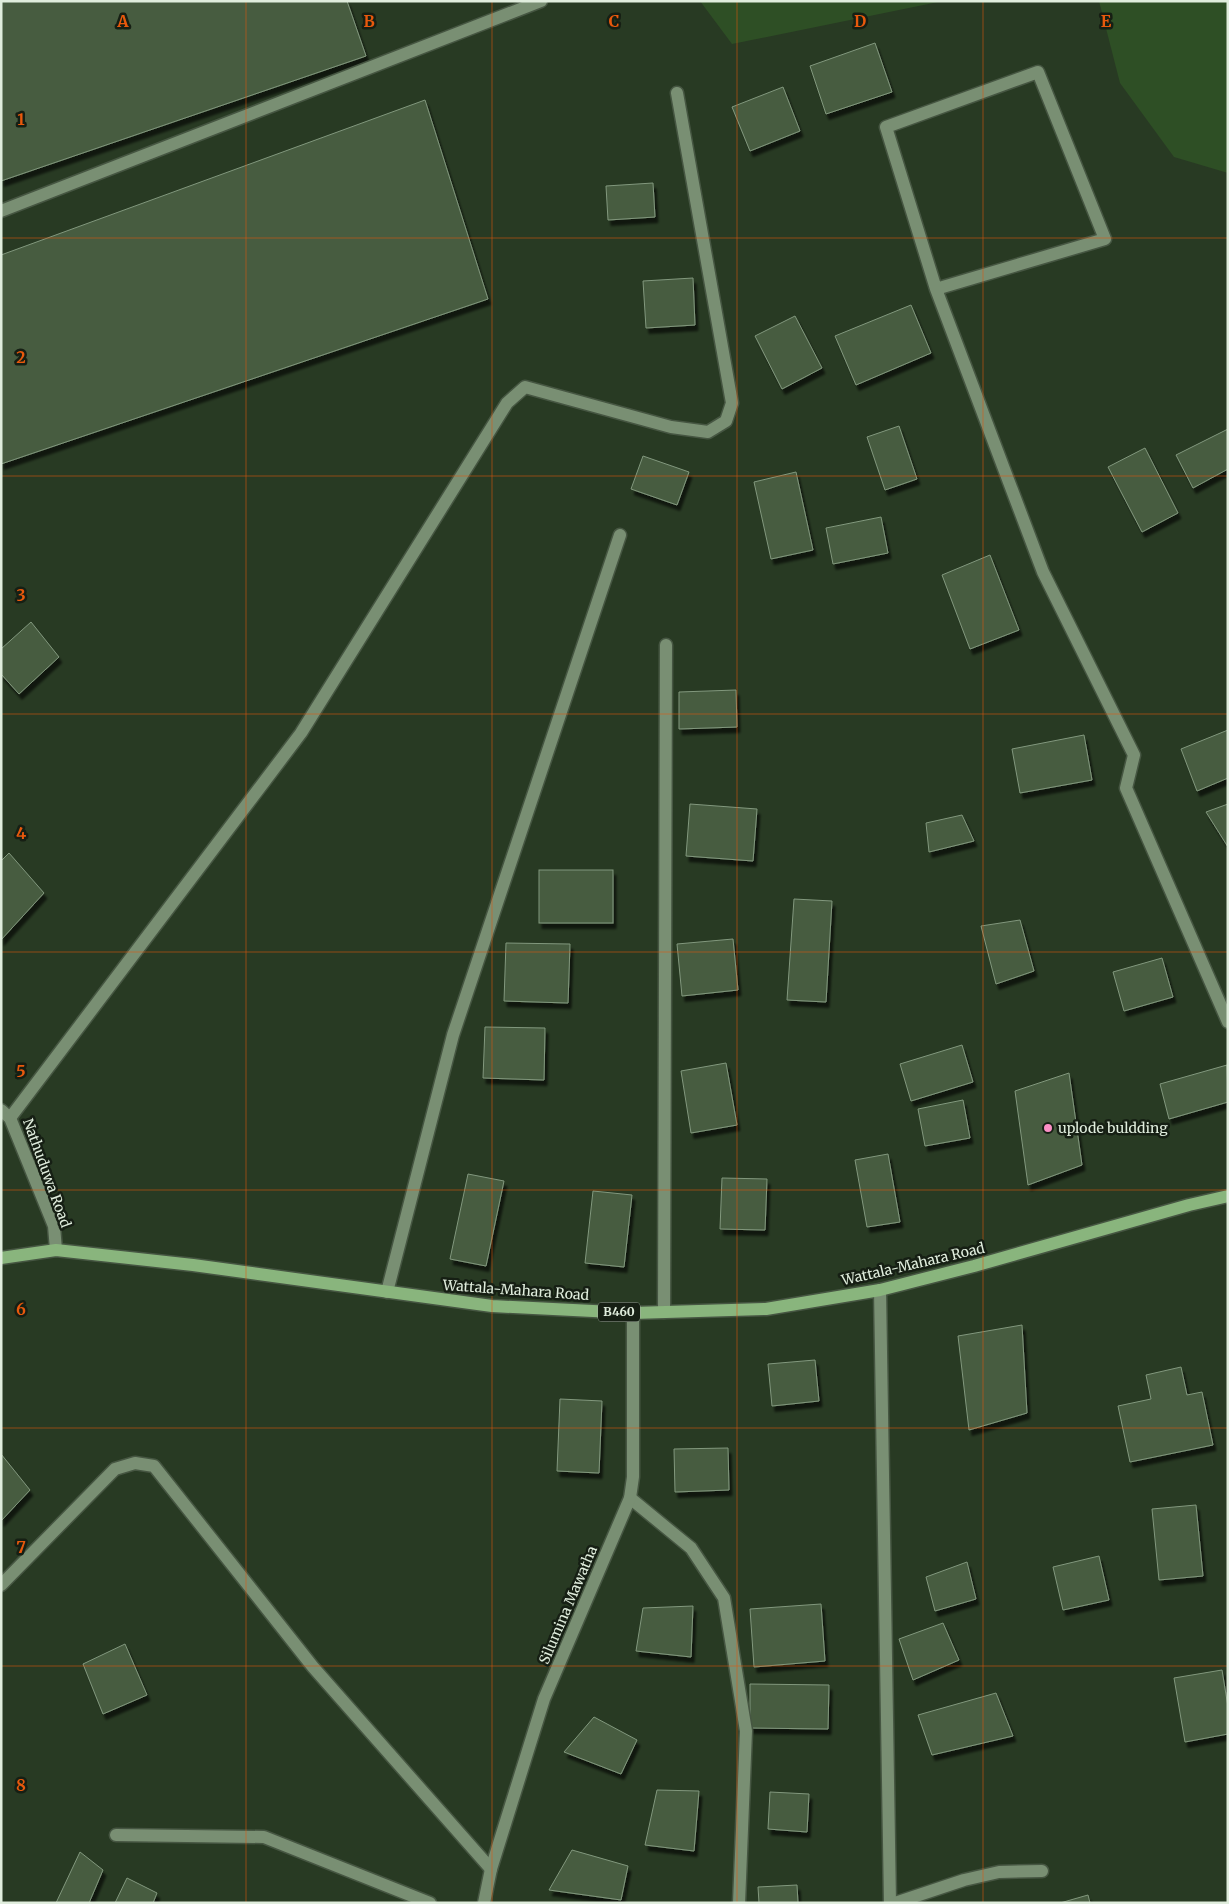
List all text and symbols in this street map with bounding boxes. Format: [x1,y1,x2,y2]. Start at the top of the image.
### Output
text: A [116,11,129,31]
text: B [363,11,375,31]
text: C [609,11,619,31]
text: D [854,11,866,31]
text: E [1101,11,1112,31]
text: 1 [17,109,25,129]
text: 2 [16,347,26,367]
text: 3 [16,585,26,605]
text: 4 [16,823,26,843]
text: 5 [16,1061,26,1081]
street label: Nathuduwa Road [19,1116,75,1230]
place label: uplode buldding [1058,1119,1168,1137]
marker: uplode buldding [1042,1122,1054,1134]
street label: Wattala-Mahara Road [839,1239,987,1289]
street label: Wattala-Mahara Road [441,1276,590,1304]
text: 6 [16,1299,26,1319]
road number: B460 [598,1302,640,1321]
text: 7 [16,1537,26,1557]
street label: Silumina Mawatha [535,1543,601,1667]
text: 8 [16,1775,26,1795]

